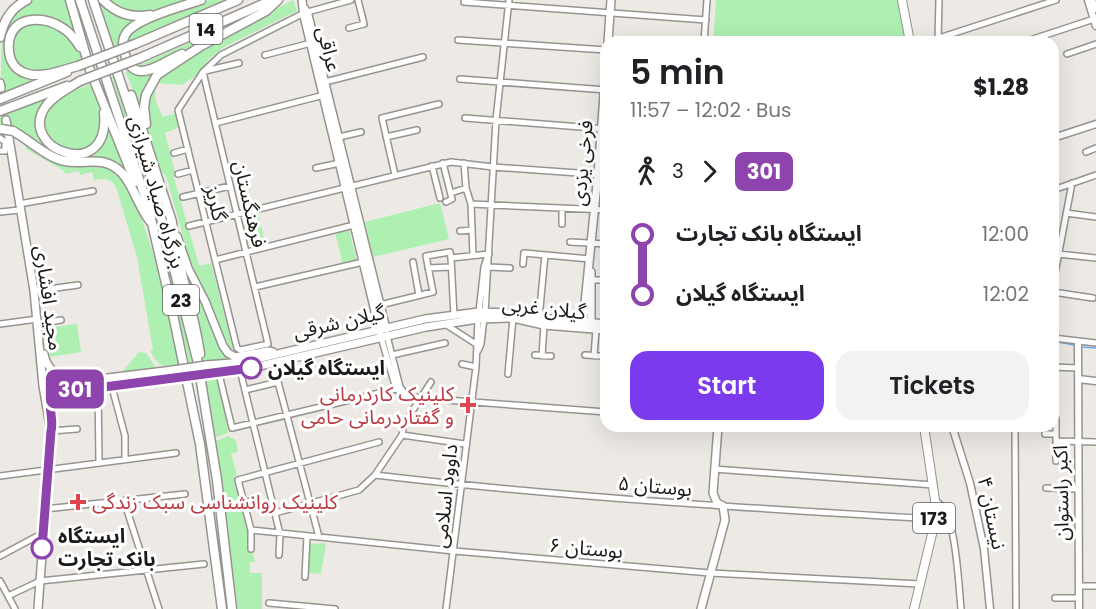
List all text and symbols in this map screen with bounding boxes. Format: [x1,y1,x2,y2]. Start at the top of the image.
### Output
road number: 14 [190,14,222,44]
street label: عراقی [310,23,348,75]
text: 5 min [630,49,725,96]
text: $1.28 [973,72,1029,103]
text: 11:57 – 12:02 · Bus [630,96,791,124]
street label: بزرگراه صیاد شیرازی [122,112,192,272]
street label: فرخی یزدی [564,119,600,207]
icon: walk [630,155,663,188]
icon: forward [693,155,726,188]
text: 3 [672,157,684,185]
text: 301 [747,157,781,186]
street label: فرهنگستان [226,158,274,250]
street label: گلریز [198,181,234,224]
text: ایستگاه بانک تجارت [676,218,862,249]
text: 12:00 [982,220,1029,248]
street label: مجید افشاری [28,244,70,352]
text: ایستگاه گیلان [676,278,805,309]
text: 12:02 [983,280,1029,308]
road number: 23 [163,285,199,315]
street label: گیلان غربی [501,290,588,326]
street label: گیلان شرقی [290,298,388,346]
button: Start [630,351,824,420]
button: Tickets [836,351,1029,420]
place label: ایستگاه گیلان [268,354,385,382]
marker: ایستگاه گیلان [240,357,262,379]
line badge: 301 [40,370,110,408]
text: 301 [58,375,92,404]
place label: کلینیک کاردرمانی و گفتاردرمانی حامی [301,380,455,431]
marker: کلینیک کاردرمانی و گفتاردرمانی حامی [459,396,477,414]
street label: داوود اسلامی [426,442,464,550]
street label: اکبر راستوان [1046,445,1076,541]
street label: بوستان ۵ [617,469,693,503]
street label: نیستان ۴ [971,474,1013,552]
place label: کلینیک روانشناسی سبک زندگی [92,488,339,516]
marker: کلینیک روانشناسی سبک زندگی [69,493,87,511]
road number: 173 [913,503,955,533]
place label: ایستگاه بانک تجارت [58,522,156,573]
street label: بوستان ۶ [548,531,624,565]
marker: ایستگاه بانک تجارت [31,537,53,559]

